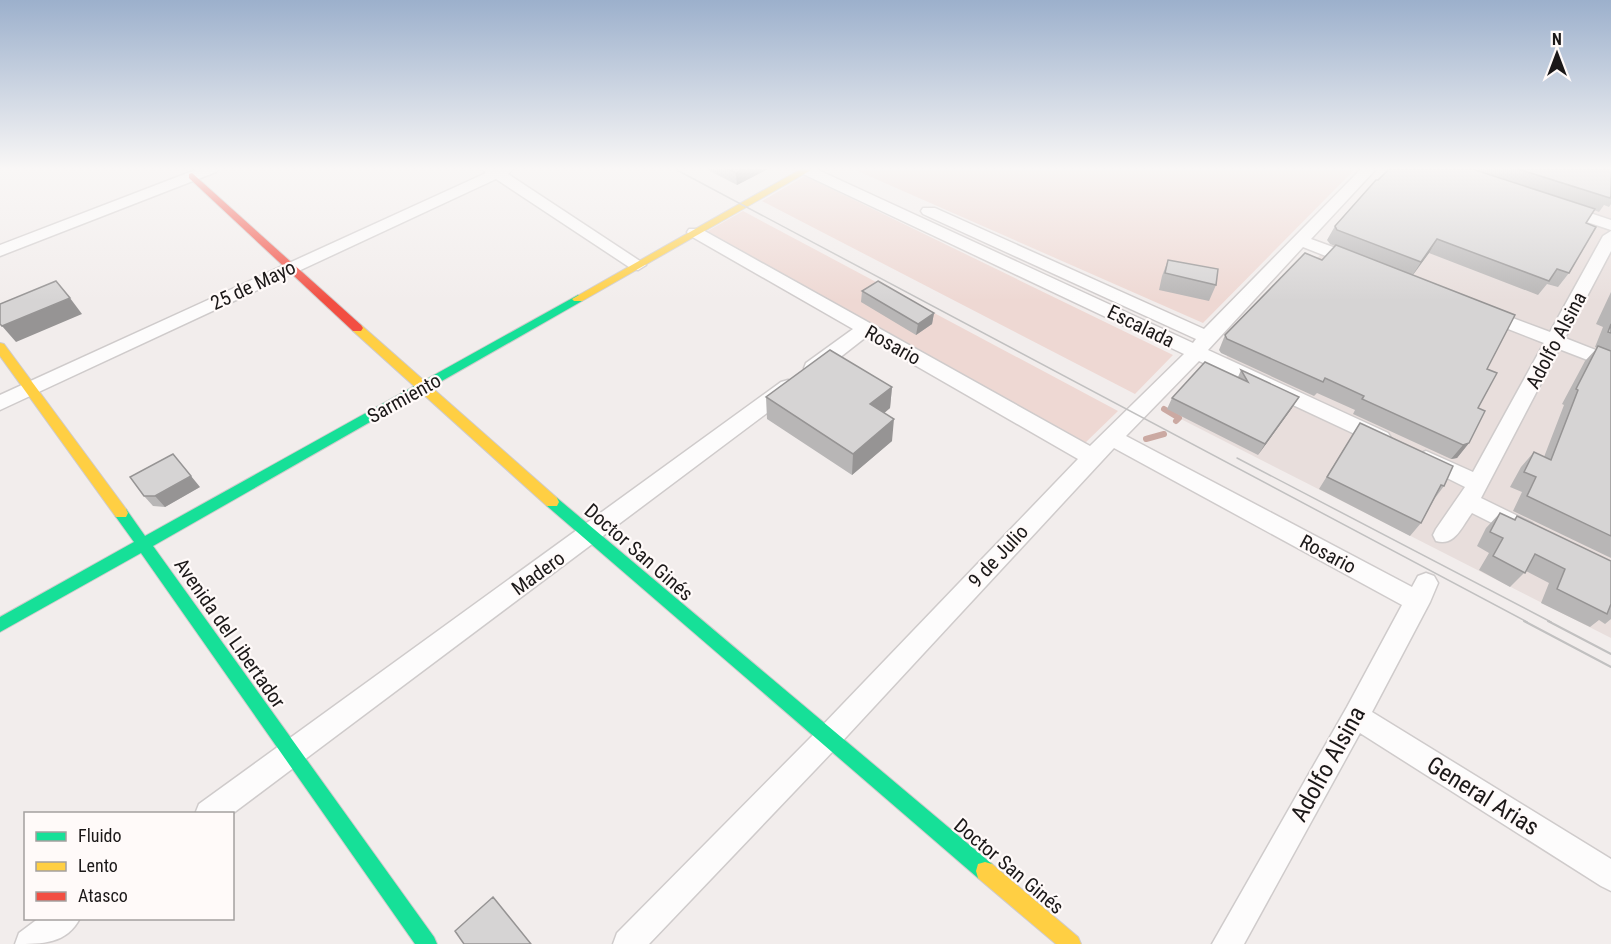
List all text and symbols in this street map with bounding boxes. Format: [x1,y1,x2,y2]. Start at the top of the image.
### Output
north arrow [1527,24,1587,84]
text: N [1552,30,1562,49]
street label: 25 de Mayo [207,255,299,315]
street label: Adolfo Alsina [1520,288,1592,392]
street label: Escalada [1104,300,1178,352]
street label: Rosario [861,320,925,370]
street label: Sarmiento [363,368,445,428]
street label: Doctor San Ginés [580,498,698,606]
street label: 9 de Julio [963,520,1033,592]
street label: Rosario [1296,529,1360,579]
street label: Madero [507,546,569,600]
street label: Avenida del Libertador [169,554,291,712]
street label: Adolfo Alsina [1285,702,1371,826]
street label: General Arias [1422,751,1544,841]
legend [24,812,234,920]
street label: Doctor San Ginés [949,813,1069,919]
text: Fluido [78,825,122,846]
text: Lento [78,855,118,876]
text: Atasco [78,885,128,906]

